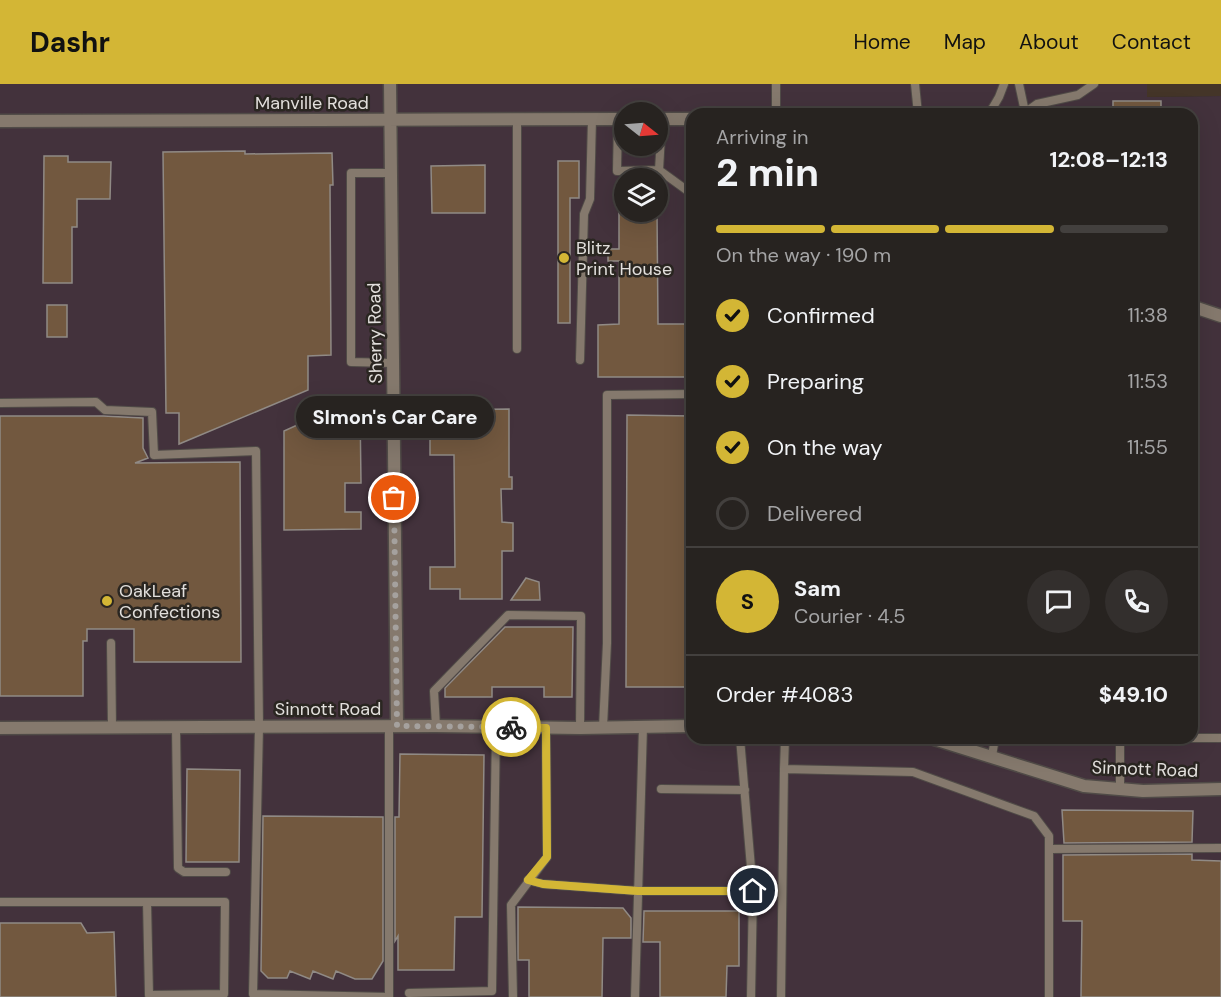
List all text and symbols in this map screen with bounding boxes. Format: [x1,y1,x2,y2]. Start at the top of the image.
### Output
text: Dashr [30,24,110,61]
text: Home [853,28,911,56]
text: Map [944,28,986,56]
text: About [1019,28,1079,56]
text: Contact [1112,28,1191,56]
street label: Manville Road [255,91,369,115]
north arrow [614,102,668,156]
map controls [614,102,668,222]
text: Arriving in [716,124,808,150]
text: 12:08–12:13 [1049,145,1168,174]
text: 2 min [716,147,819,198]
button: layers [614,168,668,222]
place label: Blitz Print House [576,236,672,281]
text: On the way · 190 m [716,242,891,268]
marker: Blitz Print House [557,251,571,265]
street label: Sherry Road [362,282,388,384]
icon: check [716,299,749,332]
text: Confirmed [767,301,875,330]
text: 11:38 [1128,302,1168,328]
icon: check [716,365,749,398]
text: Preparing [767,367,864,396]
text: 11:53 [1127,368,1168,394]
callout: SImon's Car Care [295,396,493,438]
text: SImon's Car Care [312,404,478,430]
icon: check [716,431,749,464]
text: On the way [767,433,882,462]
text: 11:55 [1127,434,1168,460]
pin [368,472,419,523]
icon: bag [377,481,410,514]
text: Delivered [767,499,862,528]
button: chat [1027,570,1090,633]
button: phone [1105,570,1168,633]
text: Sam [794,574,841,603]
place label: OakLeaf Confections [119,579,220,624]
text: S [741,587,754,616]
marker: OakLeaf Confections [100,594,114,608]
text: Courier · 4.5 [794,603,906,629]
text: Order #4083 [716,680,854,709]
text: $49.10 [1099,680,1168,709]
street label: Sinnott Road [275,697,381,721]
courier [481,697,541,757]
icon: bike [495,711,528,744]
street label: Sinnott Road [1091,755,1199,783]
pin [727,865,778,916]
icon: home [736,874,769,907]

